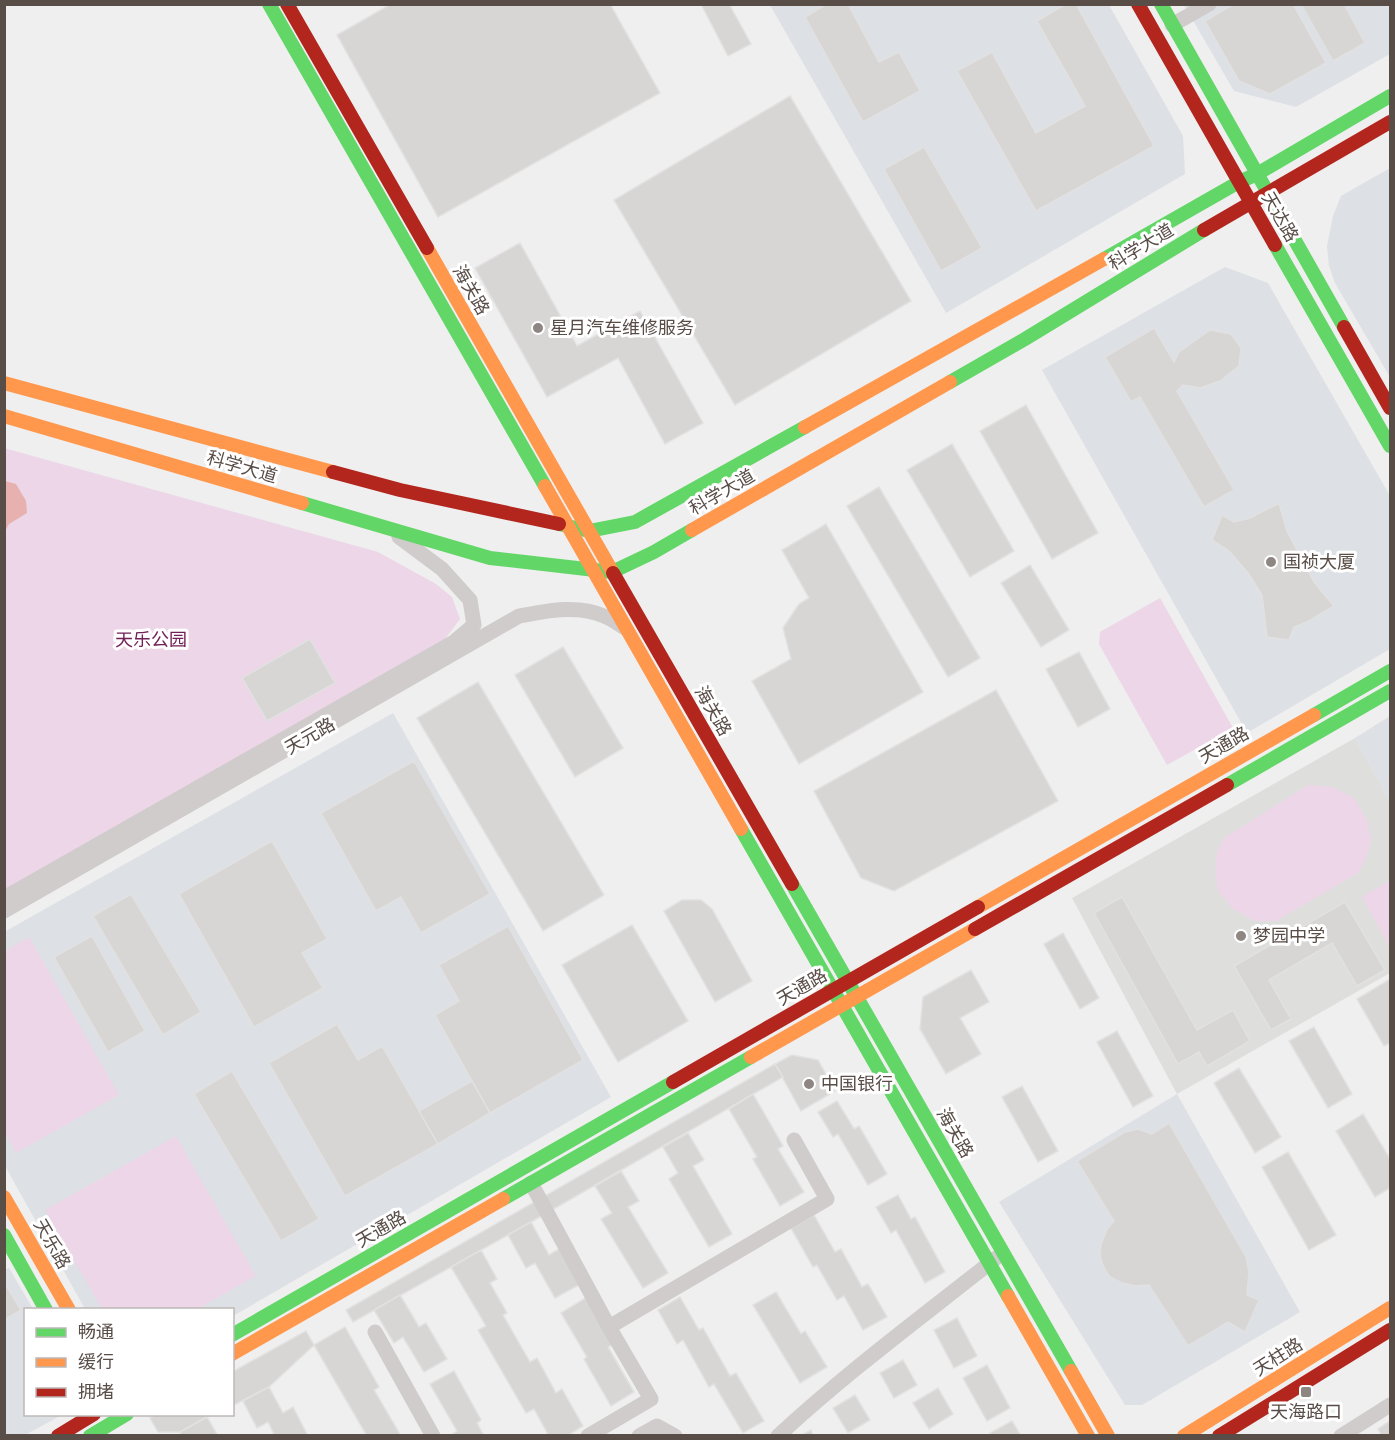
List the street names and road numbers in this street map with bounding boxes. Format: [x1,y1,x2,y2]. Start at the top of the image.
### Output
street label: 天达路 [1257,188,1303,246]
street label: 科学大道 [1104,219,1178,275]
street label: 海关路 [448,261,494,319]
street label: 科学大道 [204,447,280,487]
street label: 科学大道 [685,464,759,520]
street label: 海关路 [690,682,736,740]
street label: 天元路 [281,713,339,759]
street label: 天通路 [1195,722,1253,768]
street label: 天通路 [773,964,831,1010]
street label: 海关路 [932,1104,978,1162]
street label: 天通路 [352,1206,410,1252]
street label: 天乐路 [29,1215,75,1273]
street label: 天柱路 [1249,1333,1307,1381]

